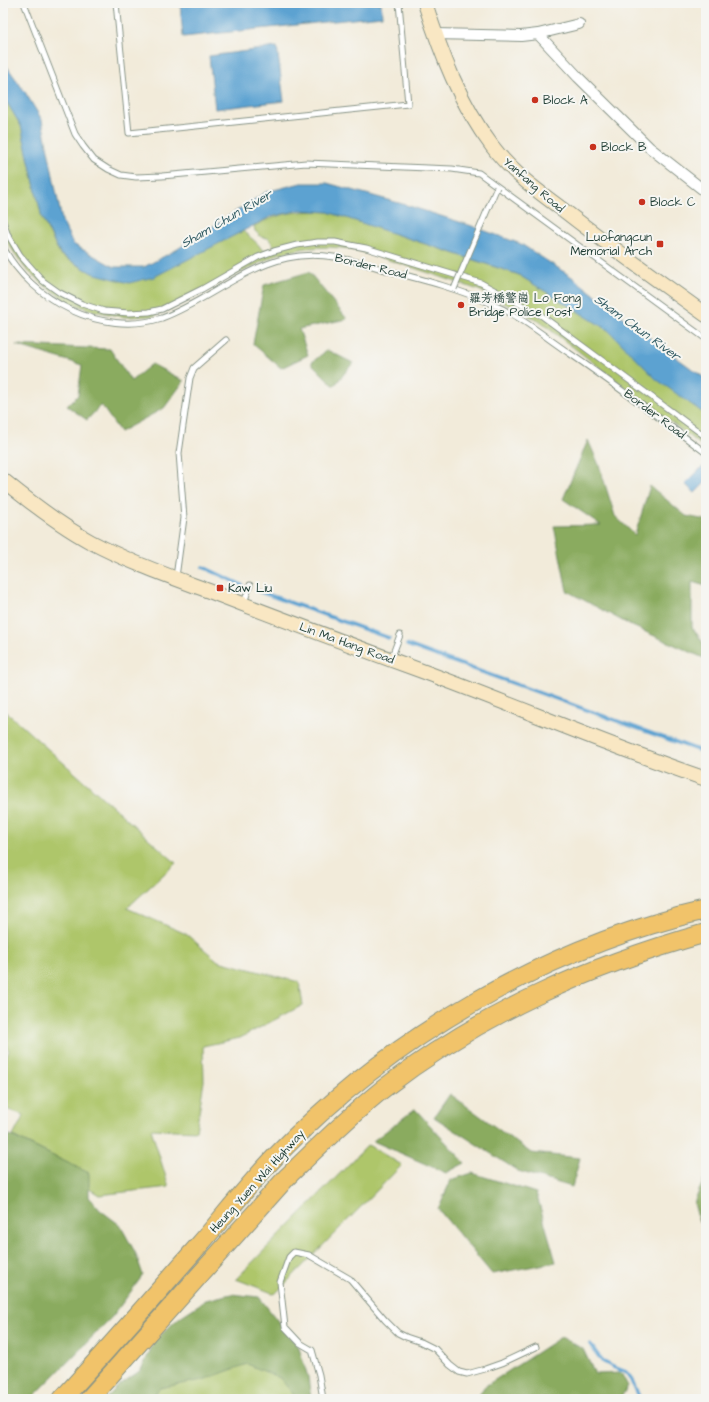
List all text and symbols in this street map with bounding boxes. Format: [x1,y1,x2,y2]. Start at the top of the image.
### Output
place label: Block A [543,92,588,109]
marker: Block A [530,95,540,105]
place label: Block B [601,139,647,156]
marker: Block B [588,142,598,152]
street label: Yanfang Road [499,154,568,218]
water label: Sham Chun River [177,184,277,252]
place label: Block C [650,194,696,211]
marker: Block C [637,197,647,207]
place label: Luofangcun Memorial Arch [570,229,652,260]
marker: Luofangcun Memorial Arch [655,239,665,249]
street label: Border Road [333,249,409,284]
place label: 羅芳橋警崗 Lo Fong Bridge Police Post [469,290,581,322]
water label: Sham Chun River [591,290,686,366]
marker: 羅芳橋警崗 Lo Fong Bridge Police Post [456,300,466,310]
street label: Border Road [620,385,689,443]
place label: Kaw Liu [228,580,272,597]
marker: Kaw Liu [215,583,225,593]
street label: Lin Ma Hang Road [297,618,397,669]
street label: Heung Yuen Wai Highway [206,1125,310,1238]

